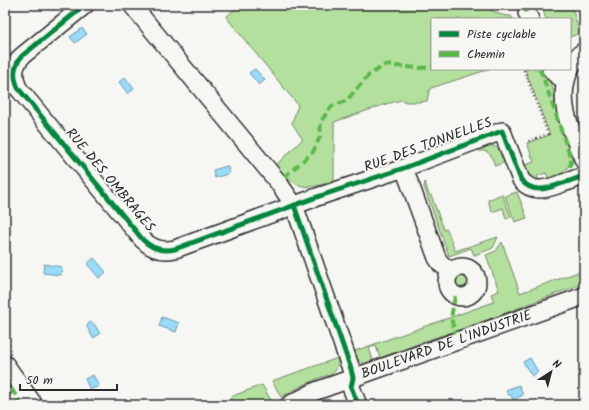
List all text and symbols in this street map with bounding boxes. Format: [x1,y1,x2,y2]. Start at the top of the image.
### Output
legend [431,18,571,70]
text: Piste cyclable [467,25,536,44]
text: Chemin [467,45,505,64]
street label: RUE DES TONNELLES [361,111,496,178]
street label: RUE DES OMBRAGES [60,123,161,237]
street label: BOULEVARD DE L'INDUSTRIE [358,304,536,385]
north arrow [531,352,571,392]
text: N [548,355,564,374]
scale bar [20,366,117,392]
text: 50 m [26,371,53,390]

